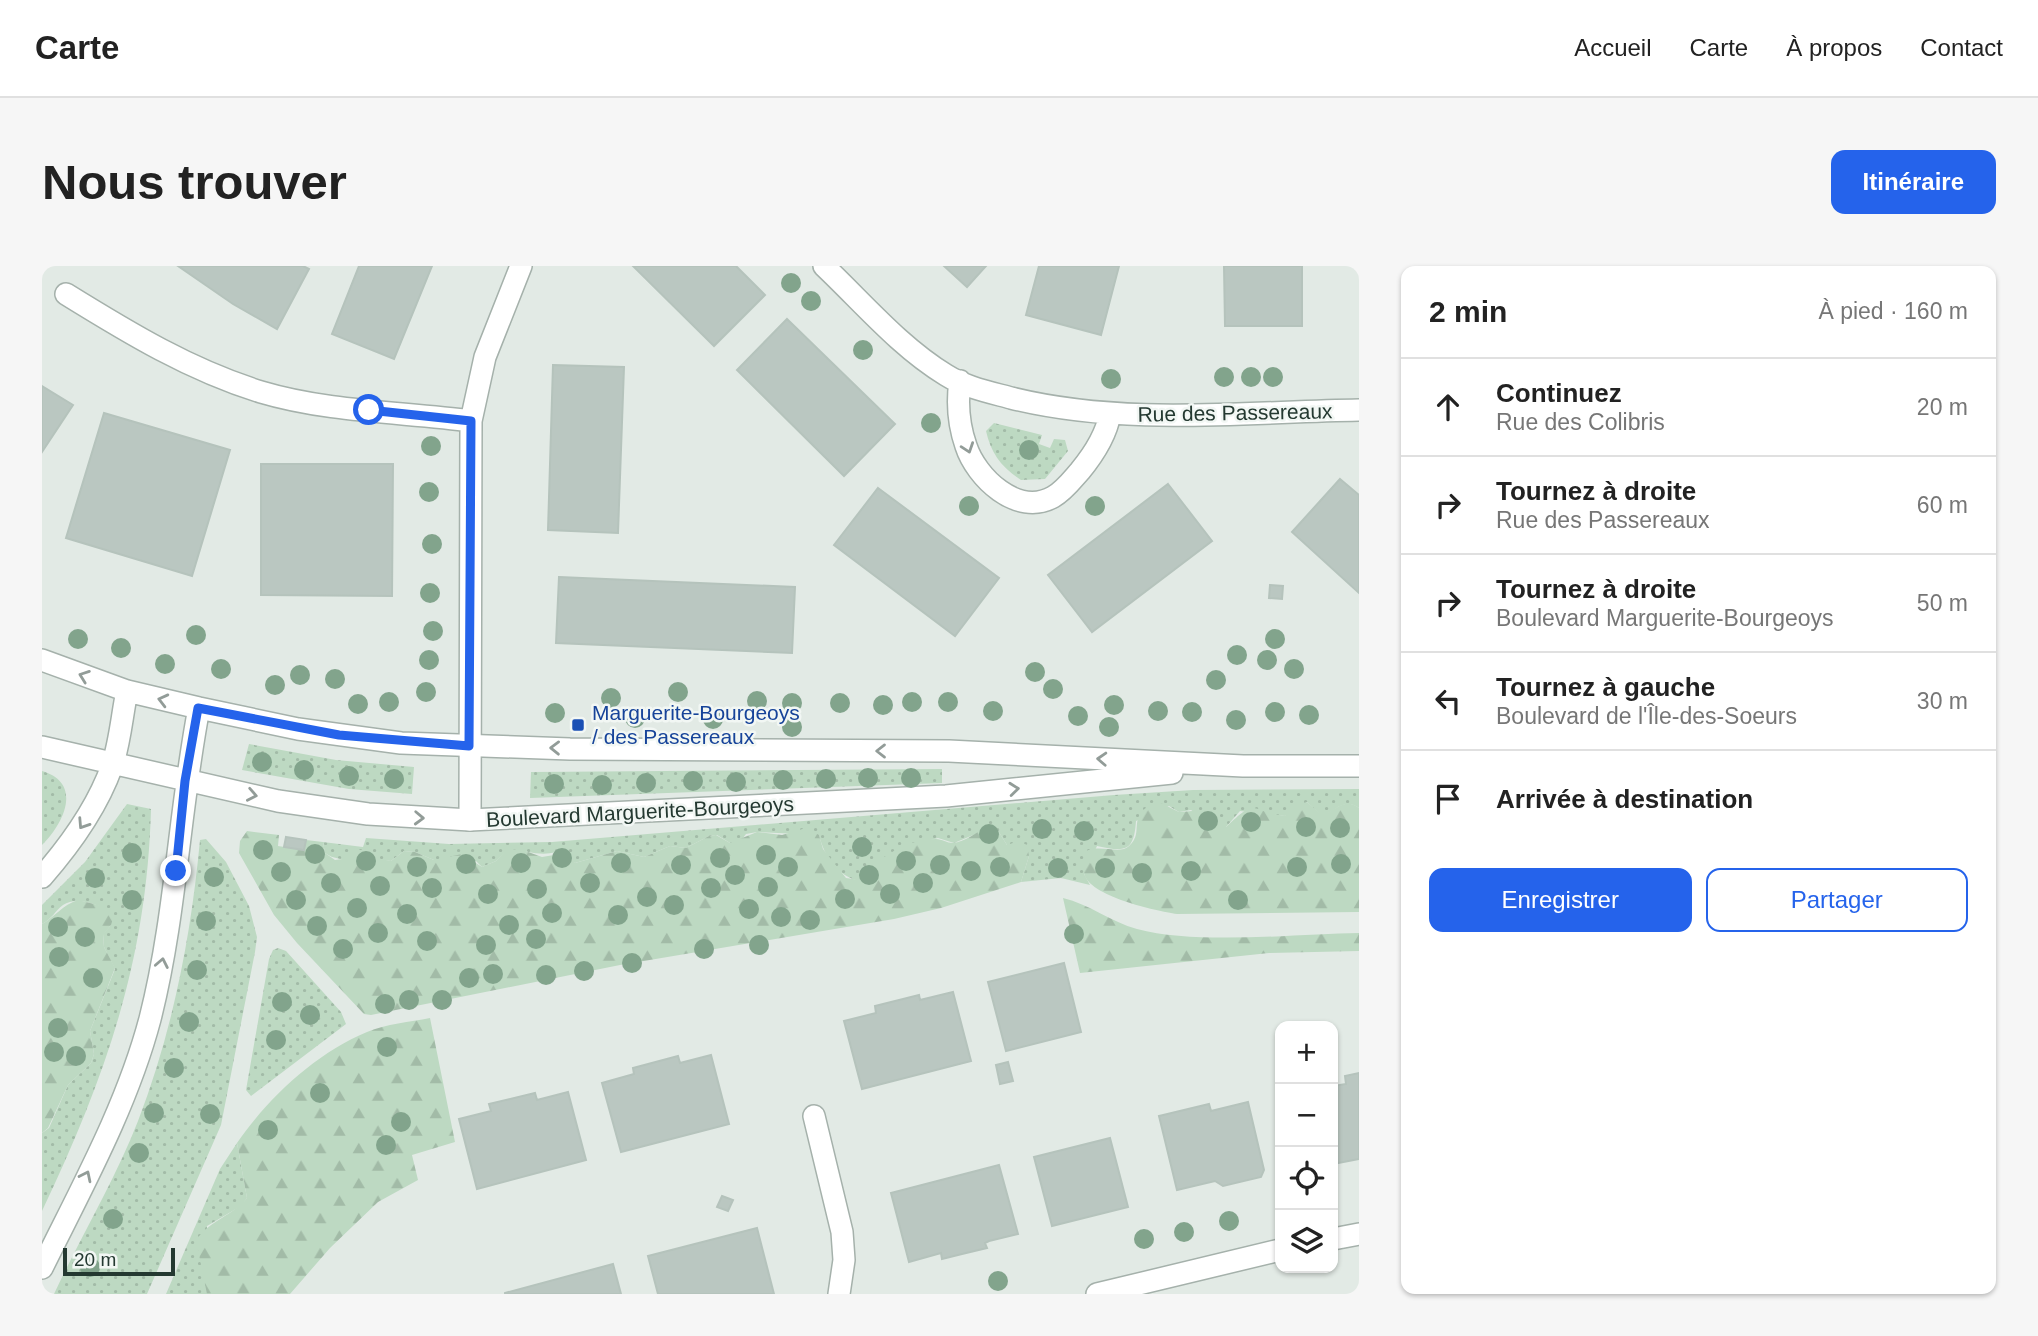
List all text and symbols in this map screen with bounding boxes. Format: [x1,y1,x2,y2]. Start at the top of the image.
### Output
text: Carte [35,29,119,66]
text: Accueil [1574,34,1652,61]
text: Carte [1690,34,1748,61]
text: À propos [1786,34,1882,61]
text: Contact [1920,34,2003,61]
button: Itinéraire [1831,150,1996,214]
text: Nous trouver [42,155,347,209]
text: 2 min [1429,295,1507,328]
text: À pied · 160 m [1818,298,1968,324]
text: Continuez [1496,378,1622,408]
icon: ahead [1429,388,1467,426]
route start [353,394,384,425]
text: 20 m [1917,394,1968,420]
street label: Rue des Passereaux [1137,399,1333,426]
text: Rue des Colibris [1496,409,1665,435]
one-way arrow [959,442,973,454]
text: Tournez à droite [1496,476,1696,506]
icon: right [1429,486,1467,524]
text: 60 m [1917,492,1968,518]
text: Rue des Passereaux [1496,507,1710,533]
text: Tournez à droite [1496,574,1696,604]
icon: right [1429,584,1467,622]
text: 50 m [1917,590,1968,616]
text: Boulevard Marguerite-Bourgeoys [1496,605,1834,631]
one-way arrow [79,670,91,684]
text: Tournez à gauche [1496,672,1715,702]
icon: left [1429,682,1467,720]
text: 30 m [1917,688,1968,714]
one-way arrow [157,693,169,708]
place label: Marguerite-Bourgeoys / des Passereaux [592,701,800,748]
text: Boulevard de l'Île-des-Soeurs [1496,703,1797,729]
marker: Marguerite-Bourgeoys / des Passereaux [570,717,586,733]
one-way arrow [550,741,561,756]
one-way arrow [875,743,886,759]
one-way arrow [1096,752,1107,767]
icon: arrive [1429,780,1467,818]
one-way arrow [1009,782,1020,797]
text: Arrivée à destination [1496,784,1753,814]
one-way arrow [246,787,258,802]
street label: Boulevard Marguerite-Bourgeoys [485,792,794,831]
one-way arrow [414,810,425,825]
one-way arrow [78,817,91,830]
route end [160,855,191,886]
button: Enregistrer [1429,868,1692,932]
button: Partager [1706,868,1968,932]
one-way arrow [154,957,169,969]
map controls [1275,1021,1338,1273]
button: + [1275,1021,1338,1084]
button: − [1275,1084,1338,1147]
button: locate [1275,1147,1338,1210]
one-way arrow [78,1171,92,1183]
button: layers [1275,1210,1338,1273]
scale bar [63,1245,175,1277]
text: 20 m [74,1249,116,1270]

